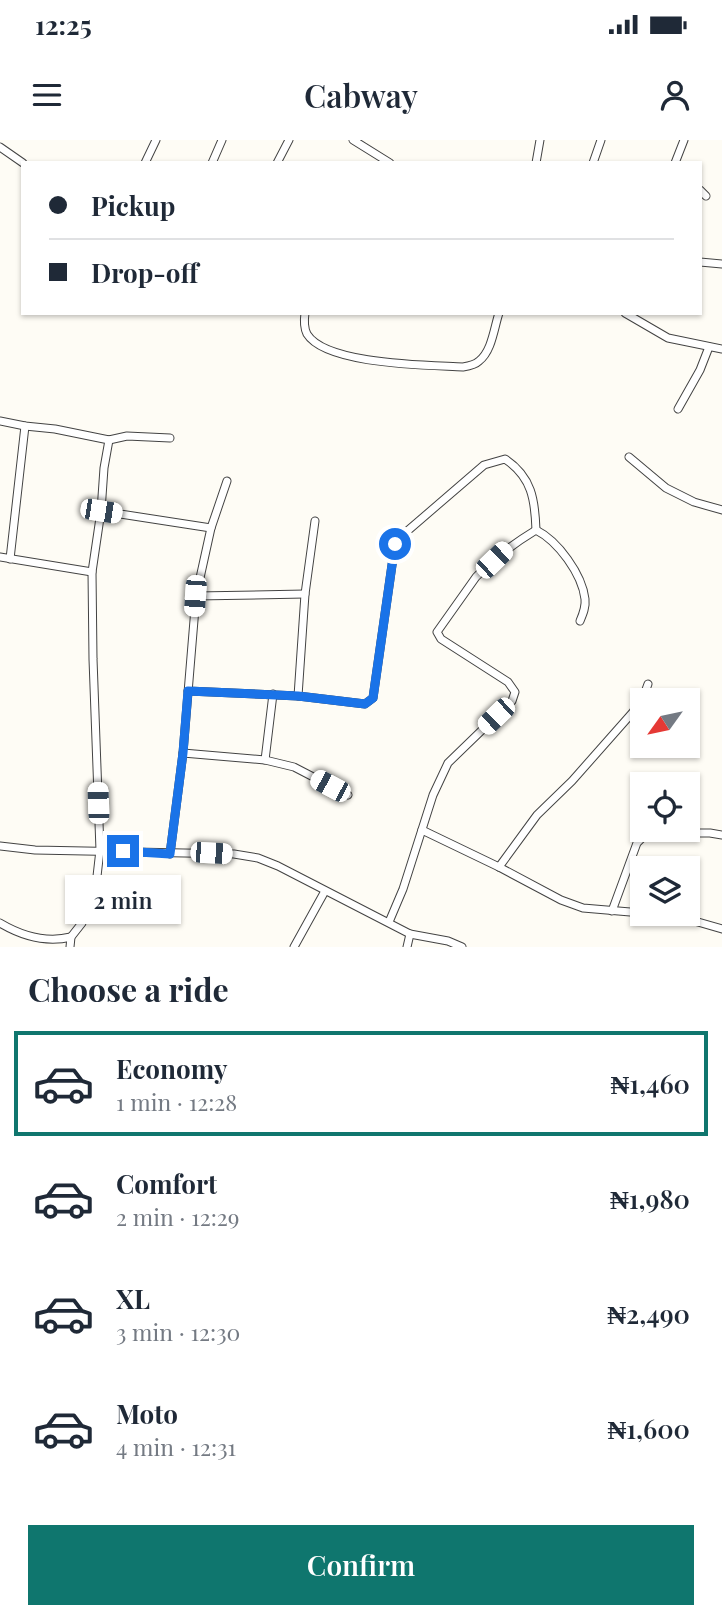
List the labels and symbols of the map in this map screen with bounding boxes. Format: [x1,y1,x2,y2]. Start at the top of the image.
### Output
car [79,497,124,525]
route start [379,528,411,560]
car [472,538,517,582]
car [184,574,207,618]
north arrow [630,688,700,758]
car [474,694,519,738]
car [307,767,354,805]
car [87,782,110,824]
route end [107,835,139,867]
car [190,841,233,865]
callout: 2 min [65,876,181,924]

